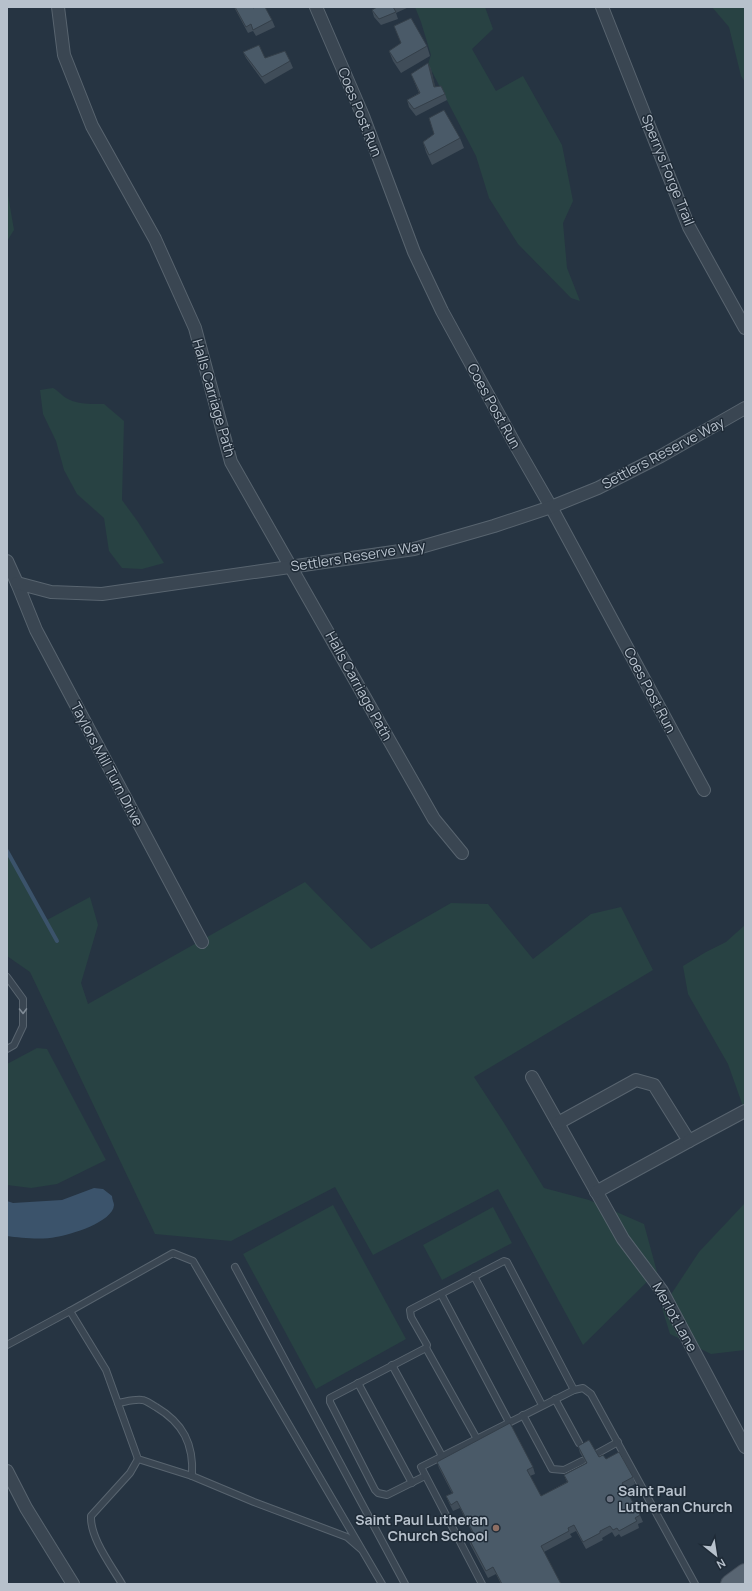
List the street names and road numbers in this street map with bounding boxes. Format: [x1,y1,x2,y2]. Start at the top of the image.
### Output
street label: Coes Post Run [334,64,387,159]
street label: Sperrys Forge Trail [637,111,699,228]
street label: Halls Carriage Path [189,337,240,459]
street label: Coes Post Run [463,360,526,452]
street label: Settlers Reserve Way [598,412,728,493]
street label: Settlers Reserve Way [289,535,427,576]
street label: Halls Carriage Path [322,628,397,744]
street label: Coes Post Run [620,644,681,736]
street label: Taylors Mill Turn Drive [67,698,148,829]
street label: Merlot Lane [649,1279,702,1355]

